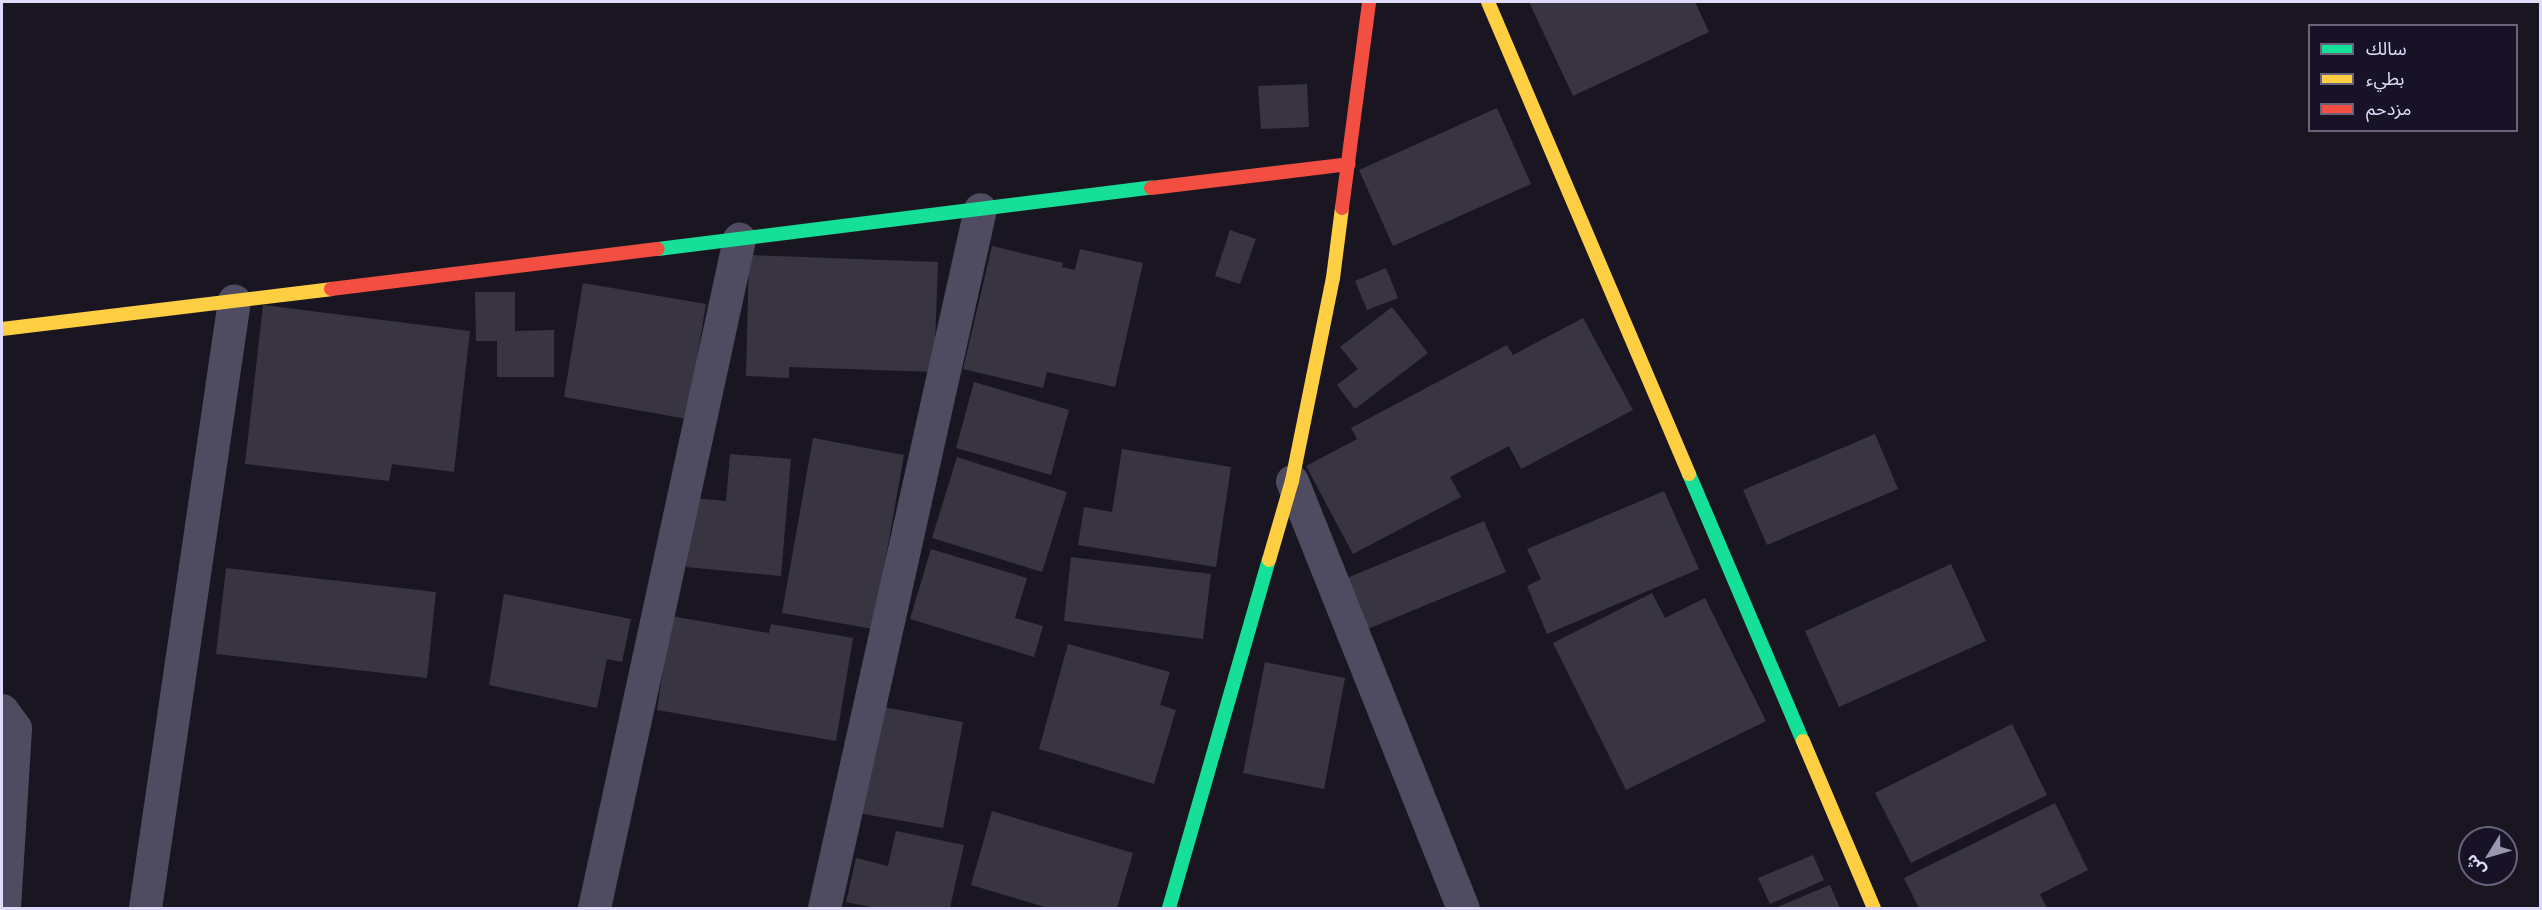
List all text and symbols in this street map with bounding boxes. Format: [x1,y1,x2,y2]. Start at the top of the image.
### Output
legend [2308,24,2518,132]
text: سالك [2366,37,2407,59]
text: بطيء [2366,67,2404,89]
text: مزدحم [2366,97,2411,119]
north arrow [2458,826,2518,886]
text: ش [2461,851,2489,880]

